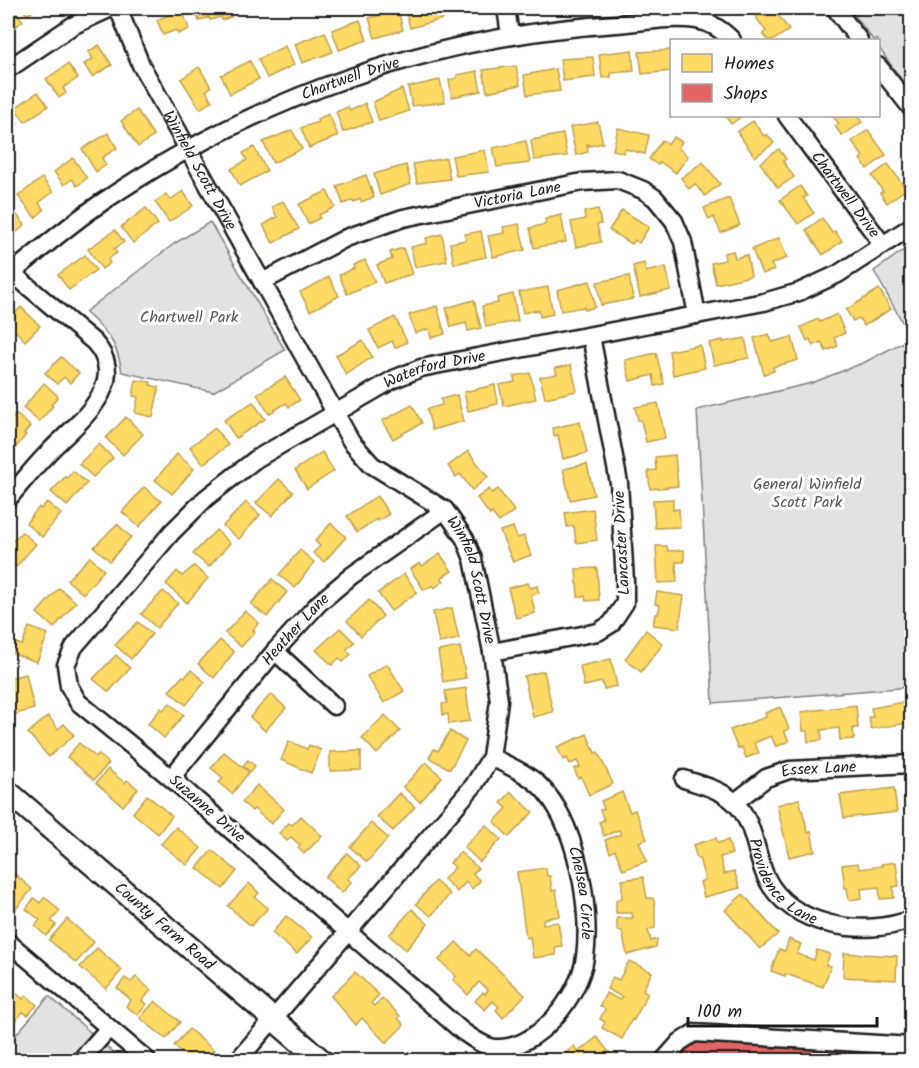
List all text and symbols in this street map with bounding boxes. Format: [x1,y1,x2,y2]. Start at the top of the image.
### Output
legend [670,39,880,117]
street label: Chartwell Drive [297,50,403,107]
text: Homes [724,50,775,79]
text: Shops [724,80,768,109]
street label: Winfield Scott Drive [156,106,243,235]
street label: Chartwell Drive [805,146,886,243]
street label: Victoria Lane [472,174,563,216]
park label: Chartwell Park [140,305,239,330]
street label: Waterford Drive [379,343,488,395]
park label: General Winfield Scott Park [753,472,862,515]
street label: Lancaster Drive [607,490,637,596]
street label: Winfield Scott Drive [440,511,503,646]
street label: Heather Lane [255,587,335,671]
street label: Essex Lane [777,754,857,785]
street label: Suzanne Drive [163,768,251,850]
street label: Providence Lane [742,835,821,932]
street label: Chelsea Circle [561,843,599,940]
street label: County Farm Road [109,876,221,977]
scale bar [688,990,877,1028]
text: 100 m [697,998,742,1027]

